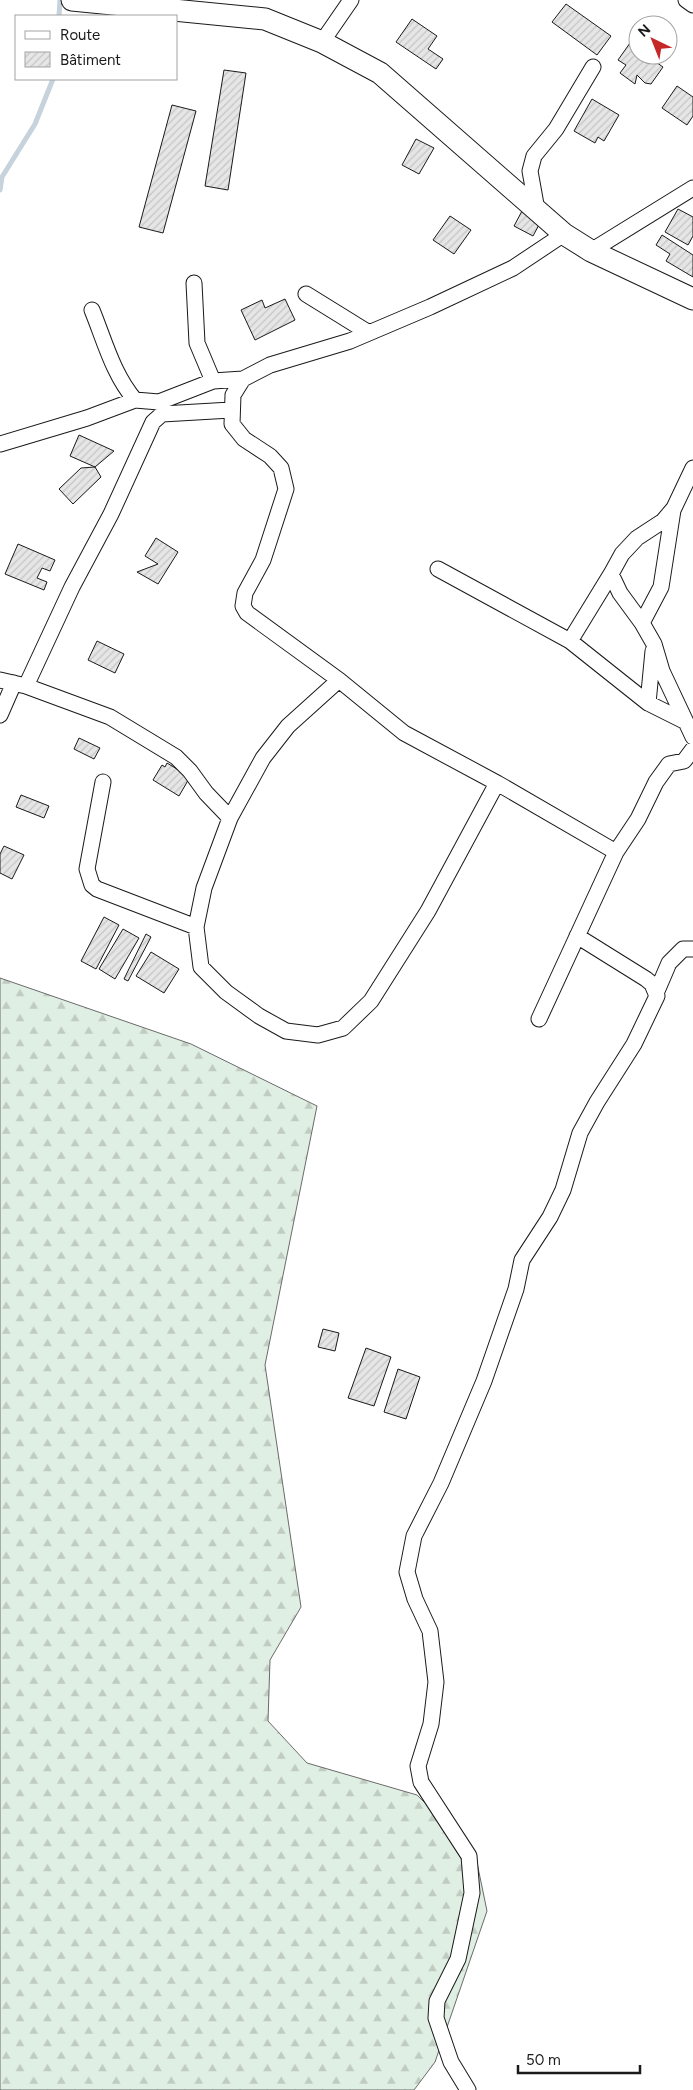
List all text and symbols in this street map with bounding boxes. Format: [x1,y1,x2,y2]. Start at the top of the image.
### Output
legend [15,15,178,80]
north arrow [628,15,678,65]
text: N [635,21,654,41]
text: Route [60,26,100,44]
text: Bâtiment [60,51,121,69]
scale bar [518,2042,640,2074]
text: 50 m [526,2051,561,2069]

